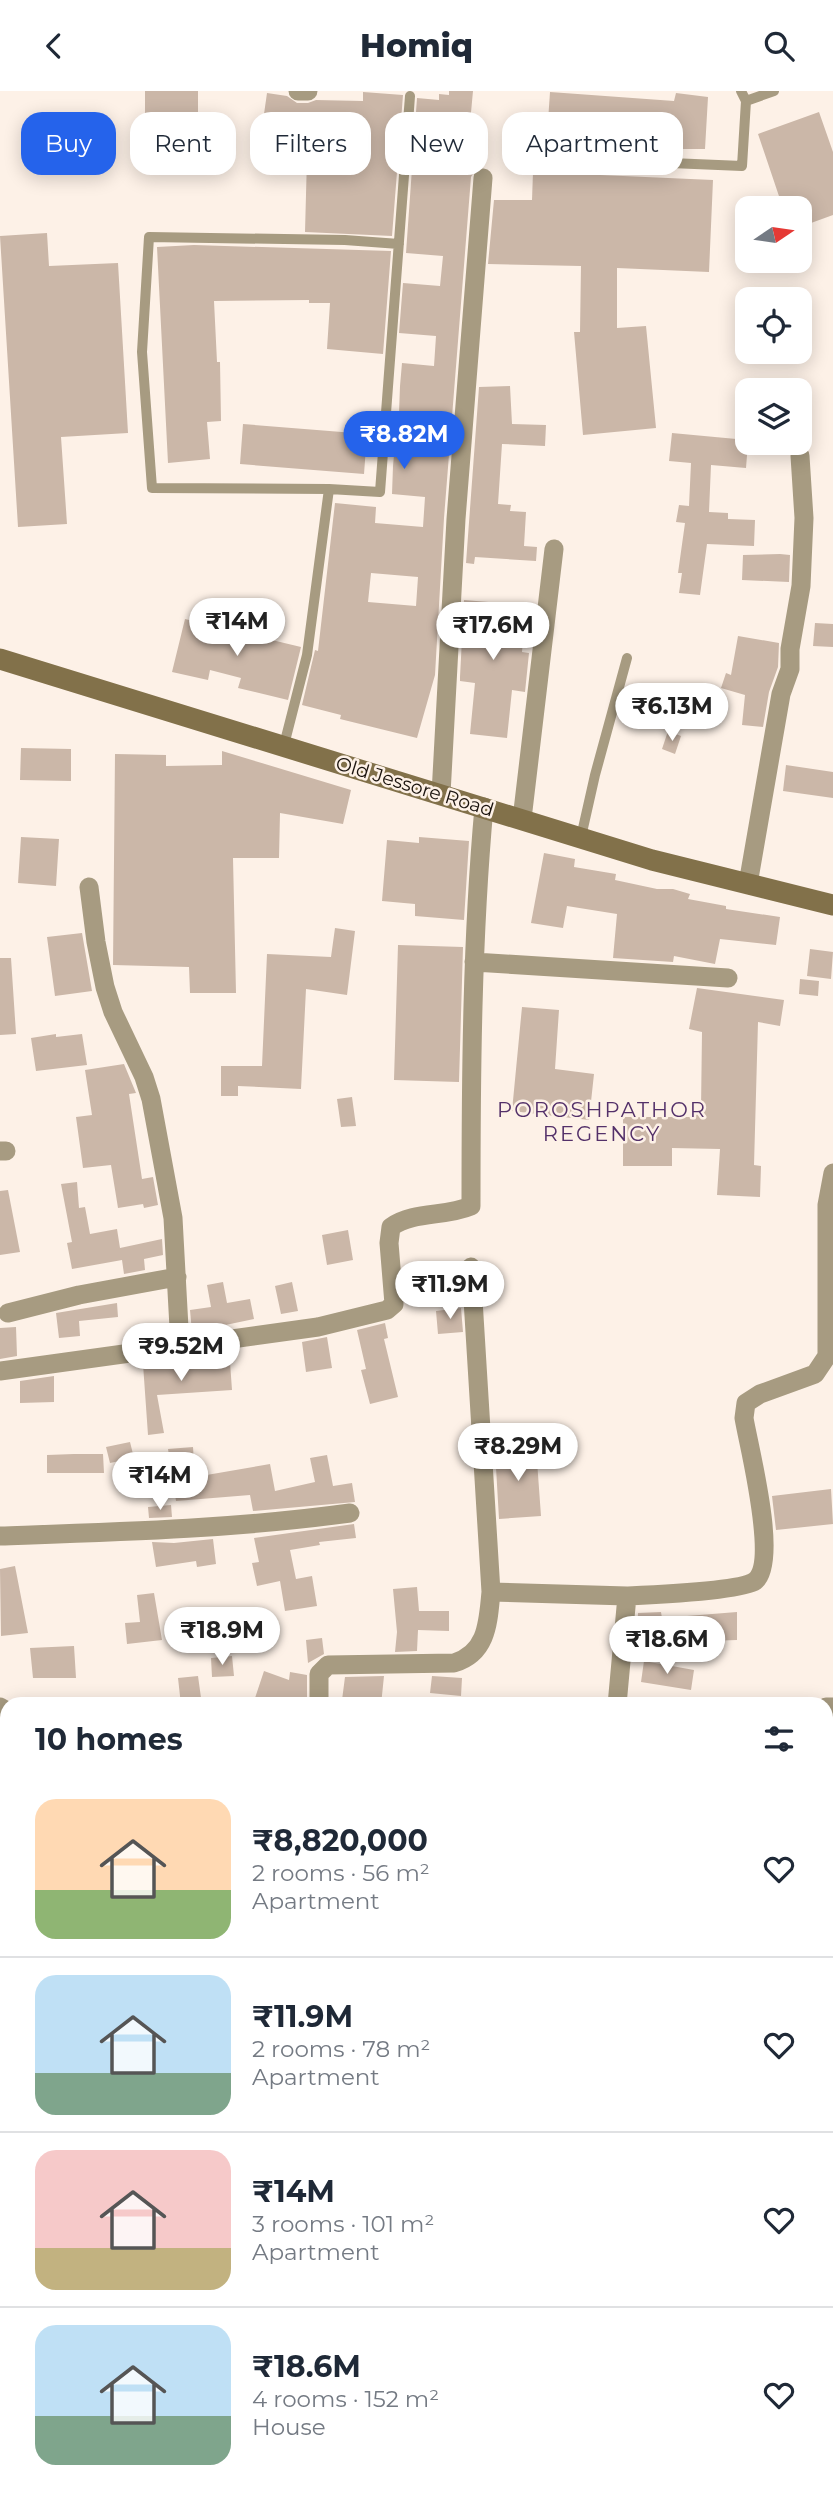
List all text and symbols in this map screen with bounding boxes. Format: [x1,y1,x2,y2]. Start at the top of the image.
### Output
text: Homiq [360,26,473,65]
icon: back [35,27,73,65]
icon: search [760,27,798,65]
chip: Buy [21,112,116,175]
chip: Rent [130,112,236,175]
chip: Filters [250,112,371,175]
chip: New [385,112,488,175]
chip: Apartment [502,112,683,175]
north arrow [735,196,812,273]
map controls [735,196,812,455]
button: locate [735,287,812,364]
button: layers [735,378,812,455]
pin: ₹8.82M [347,411,461,471]
text: ₹8.82M [360,420,448,448]
pin: ₹14M [196,599,278,658]
pin: ₹17.6M [436,603,550,662]
text: ₹14M [205,607,269,635]
text: ₹17.6M [452,611,534,639]
pin: ₹6.13M [615,683,729,743]
text: ₹6.13M [631,692,713,720]
street label: Old Jessore Road [333,752,497,821]
district label: POROSHPATHOR REGENCY [497,1097,707,1146]
pin: ₹11.9M [393,1261,507,1321]
text: ₹11.9M [411,1270,489,1298]
pin: ₹9.52M [124,1323,238,1383]
text: ₹9.52M [138,1332,224,1360]
pin: ₹8.29M [461,1423,575,1483]
text: ₹8.29M [474,1432,562,1460]
pin: ₹14M [119,1453,201,1512]
text: ₹14M [128,1461,192,1489]
pin: ₹18.9M [165,1607,279,1667]
text: ₹18.9M [180,1616,264,1644]
pin: ₹18.6M [610,1617,724,1676]
text: ₹18.6M [625,1625,709,1653]
icon: filters [760,1720,798,1758]
text: 10 homes [35,1721,183,1758]
text: ₹8,820,000 [252,1822,428,1859]
icon: home [91,1827,175,1911]
icon: heart [760,1850,798,1888]
text: 2 rooms · 56 m² [252,1859,430,1887]
text: Apartment [252,1887,380,1915]
text: ₹11.9M [252,1998,353,2035]
icon: home [91,2003,175,2087]
icon: heart [760,2026,798,2064]
text: 2 rooms · 78 m² [252,2035,430,2063]
text: Apartment [252,2063,380,2091]
text: ₹14M [252,2173,335,2210]
icon: home [91,2178,175,2262]
icon: heart [760,2201,798,2239]
text: 3 rooms · 101 m² [252,2210,434,2238]
text: Apartment [252,2238,380,2266]
text: ₹18.6M [252,2348,361,2385]
icon: home [91,2353,175,2437]
icon: heart [760,2376,798,2414]
text: 4 rooms · 152 m² [252,2385,439,2413]
text: House [252,2413,326,2441]

